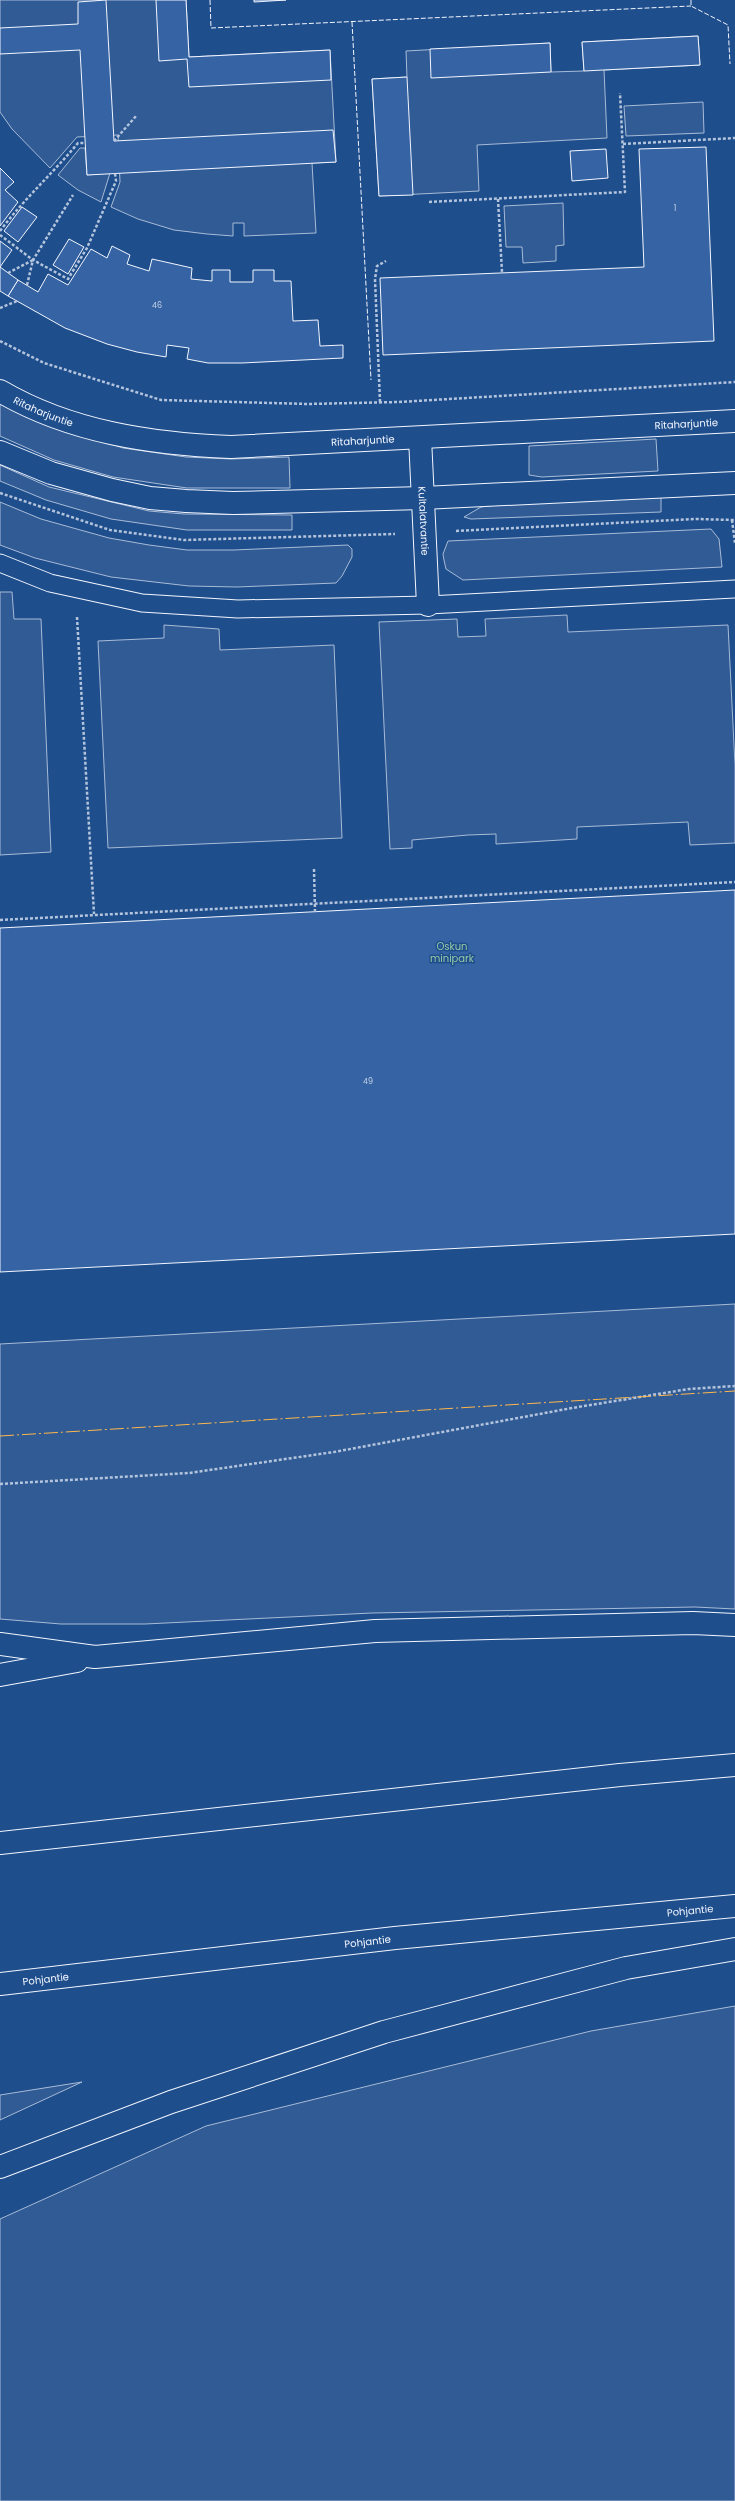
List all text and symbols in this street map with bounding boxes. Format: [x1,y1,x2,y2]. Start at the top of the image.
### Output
house number: 1 [674,203,676,214]
house number: 46 [152,300,162,311]
street label: Ritaharjuntie [11,392,75,430]
street label: Ritaharjuntie [654,414,718,433]
street label: Ritaharjuntie [331,431,395,449]
street label: Kultalatvantie [415,486,433,556]
park label: Oskun minipark [430,939,475,966]
house number: 49 [363,1076,373,1087]
street label: Pohjantie [666,1901,714,1920]
street label: Pohjantie [344,1931,392,1951]
street label: Pohjantie [22,1969,70,1989]

